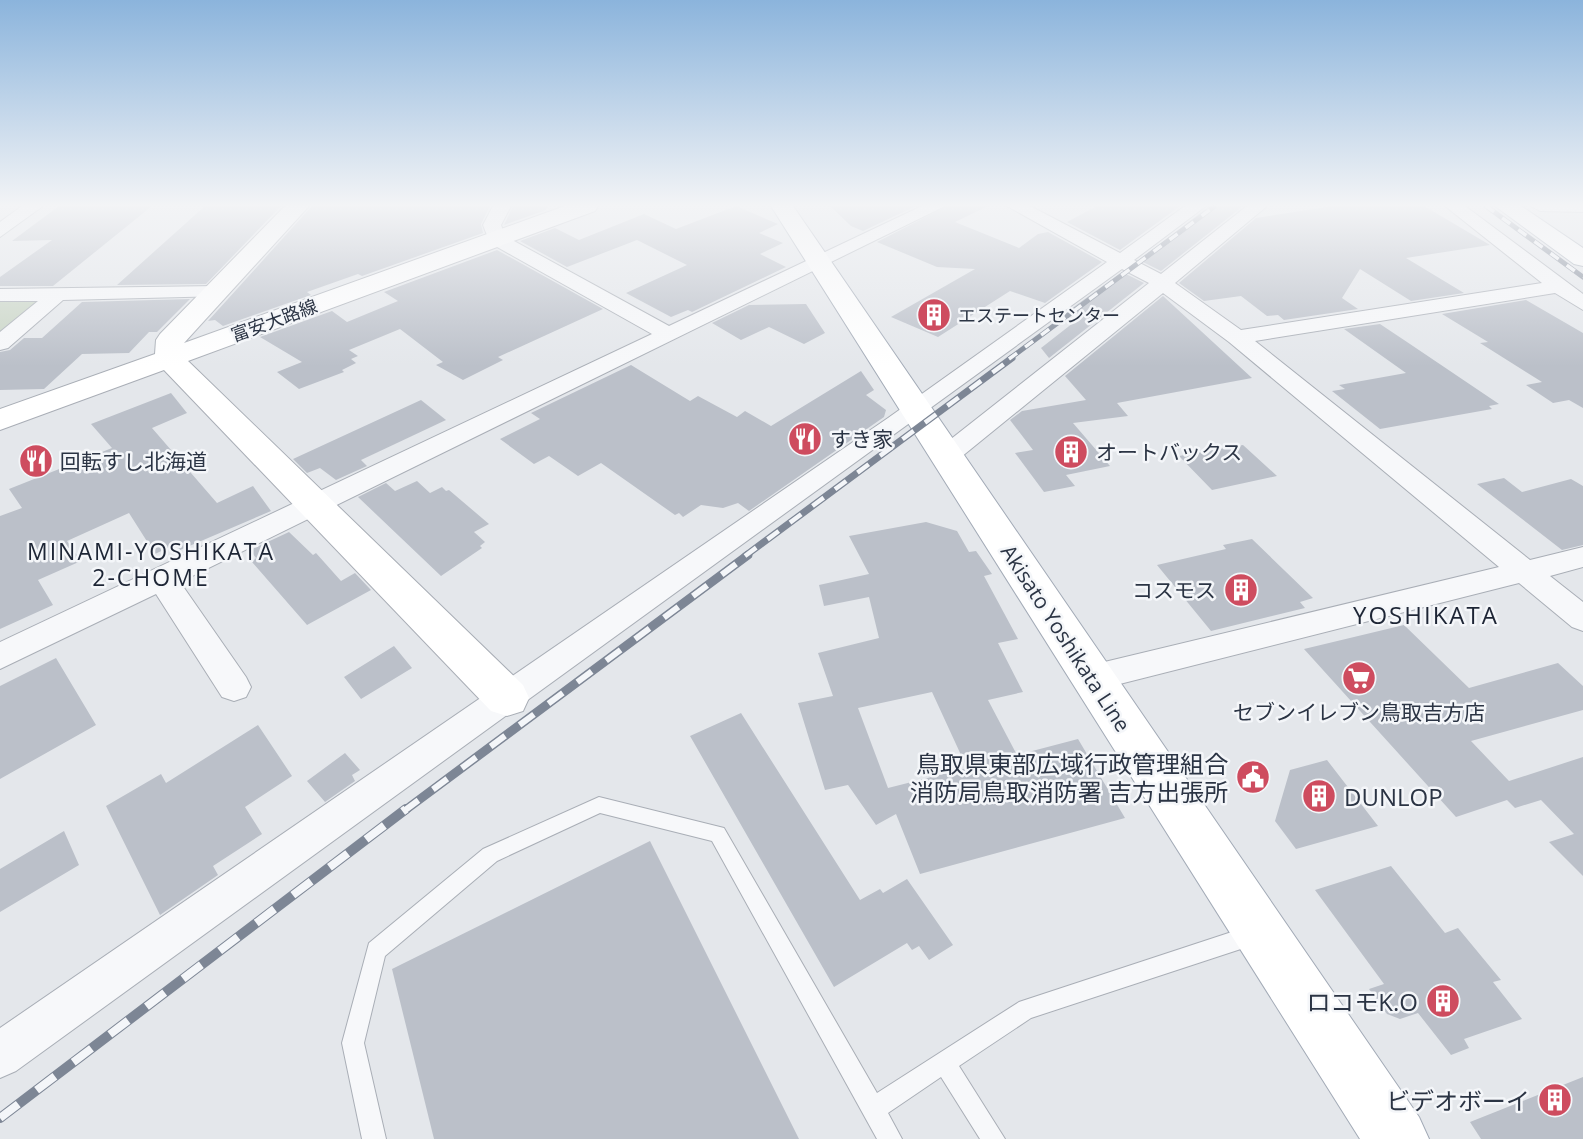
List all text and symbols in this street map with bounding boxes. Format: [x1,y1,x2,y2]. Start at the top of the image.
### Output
street label: 富安大路線 [228,293,320,347]
building icon: エステートセンター [915,296,953,334]
place label: エステートセンター [958,303,1120,327]
restaurant icon: すき家 [786,420,824,458]
place label: すき家 [830,425,893,453]
building icon: オートバックス [1052,433,1090,471]
place label: オートバックス [1096,438,1242,466]
restaurant icon: 回転すし北海道 [17,442,55,480]
place label: 回転すし北海道 [60,447,207,475]
district label: MINAMI-YOSHIKATA 2-CHOME [27,535,275,593]
street label: Akisato Yoshikata Line [995,539,1137,737]
building icon: コスモス [1222,571,1260,609]
place label: コスモス [1132,576,1216,604]
district label: YOSHIKATA [1353,598,1499,631]
supermarket icon: セブンイレブン鳥取吉方店 [1340,659,1378,697]
place label: セブンイレブン鳥取吉方店 [1233,698,1485,726]
place label: 鳥取県東部広域行政管理組合 消防局鳥取消防署 吉方出張所 [910,747,1228,808]
public building icon: 鳥取県東部広域行政管理組合 消防局鳥取消防署 吉方出張所 [1234,758,1272,796]
building icon: DUNLOP [1300,777,1338,815]
place label: DUNLOP [1344,780,1443,813]
building icon: ロコモK.O [1424,982,1462,1020]
place label: ロコモK.O [1306,985,1418,1018]
building icon: ビデオボーイ [1536,1081,1574,1119]
place label: ビデオボーイ [1386,1084,1530,1117]

